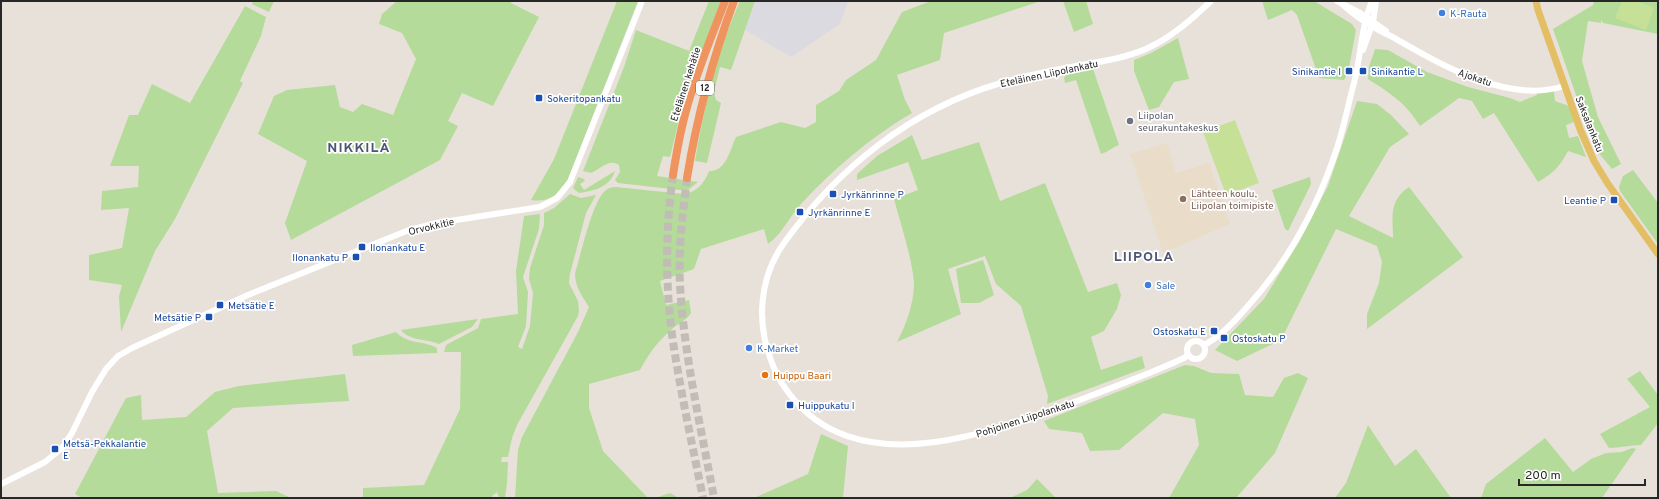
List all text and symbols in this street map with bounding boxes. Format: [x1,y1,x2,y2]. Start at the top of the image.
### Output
marker: K-Rauta [1437,8,1447,18]
place label: K-Rauta [1450,8,1487,21]
street label: Eteläinen kehätie [668,46,705,123]
street label: Eteläinen Liipolankatu [999,58,1099,91]
place label: Sinikantie I [1292,66,1341,79]
marker: Sinikantie I [1344,66,1354,76]
marker: Sinikantie L [1358,66,1368,76]
place label: Sinikantie L [1371,66,1423,79]
street label: Ajokatu [1456,67,1493,90]
road number: 12 [696,81,714,95]
marker: Sokeritopankatu [534,93,544,103]
place label: Sokeritopankatu [547,93,621,106]
street label: Saksalankatu [1571,95,1606,154]
place label: Liipolan seurakuntakeskus [1138,110,1219,135]
marker: Liipolan seurakuntakeskus [1125,116,1135,126]
district label: NIKKILÄ [327,140,391,157]
place label: Lähteen koulu, Liipolan toimipiste [1191,188,1274,213]
marker: Jyrkänrinne P [828,189,838,199]
place label: Jyrkänrinne P [841,189,904,202]
marker: Lähteen koulu, Liipolan toimipiste [1178,194,1188,204]
place label: Leantie P [1564,195,1606,208]
marker: Leantie P [1609,195,1619,205]
marker: Jyrkänrinne E [795,207,805,217]
place label: Jyrkänrinne E [808,207,870,220]
street label: Orvokkitie [407,216,456,239]
marker: Ilonankatu E [357,242,367,252]
place label: Ilonankatu E [370,242,425,255]
district label: LIIPOLA [1114,249,1174,266]
place label: Ilonankatu P [292,252,348,265]
marker: Ilonankatu P [351,252,361,262]
marker: Sale [1143,280,1153,290]
place label: Sale [1156,280,1175,293]
marker: Metsätie E [215,300,225,310]
place label: Metsätie E [228,300,275,313]
place label: Metsätie P [154,312,201,325]
marker: Metsätie P [204,312,214,322]
place label: Ostoskatu E [1153,326,1206,339]
marker: Ostoskatu E [1209,326,1219,336]
marker: Ostoskatu P [1219,333,1229,343]
place label: Ostoskatu P [1232,333,1285,346]
marker: K-Market [744,343,754,353]
place label: K-Market [757,343,799,356]
marker: Huippu Baari [760,370,770,380]
place label: Huippu Baari [773,370,831,383]
street label: Pohjoinen Liipolankatu [975,397,1076,441]
marker: Huippukatu I [785,400,795,410]
place label: Huippukatu I [798,400,855,413]
place label: Metsä-Pekkalantie E [63,438,146,463]
marker: Metsä-Pekkalantie E [50,444,60,454]
scale bar [1519,461,1645,487]
text: 200 m [1525,468,1561,484]

